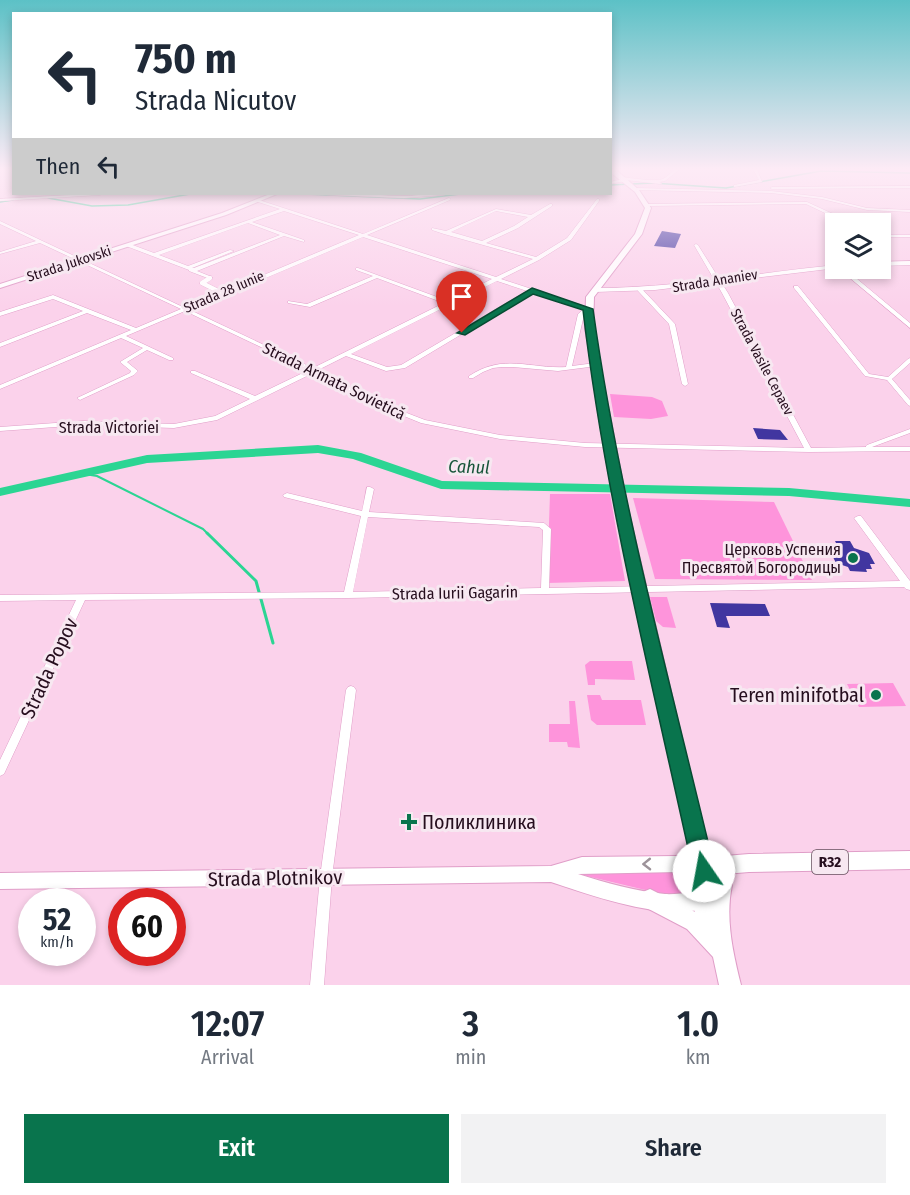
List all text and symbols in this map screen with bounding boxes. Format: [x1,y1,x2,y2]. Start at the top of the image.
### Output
text: 750 m [135,34,237,84]
icon: left [36,36,114,114]
text: Strada Nicutov [135,85,296,117]
icon: left [92,150,125,183]
text: Then [36,153,80,180]
map controls [825,213,891,279]
button: layers [825,213,891,279]
street label: Strada Jukovski [25,242,113,286]
street label: Strada Ananiev [671,266,760,296]
street label: Strada 28 Iunie [181,267,267,317]
pin [436,271,487,333]
icon: arrive [445,280,478,313]
street label: Strada Vasile Cepaev [727,306,798,419]
street label: Strada Armata Sovietică [260,338,409,424]
street label: Strada Victoriei [59,418,159,437]
water label: Cahul [448,455,490,479]
place label: Церковь Успения Пресвятой Богородицы [682,540,841,577]
marker: Церковь Успения Пресвятой Богородицы [846,551,860,565]
street label: Strada Iurii Gagarin [392,582,518,604]
street label: Strada Popov [15,614,83,722]
place label: Teren minifotbal [730,683,864,707]
marker: Teren minifotbal [869,688,883,702]
place label: Поликлиника [422,810,536,834]
marker: Поликлиника [400,813,418,831]
position arrow [672,839,736,903]
road number: R32 [812,850,848,874]
one-way arrow [642,858,651,870]
street label: Strada Plotnikov [208,865,342,891]
speed limit sign: 60 [108,888,186,966]
text: 52 [43,902,71,938]
text: km/h [40,933,74,951]
text: 12:07 [191,1002,264,1046]
text: 3 [462,1002,479,1046]
text: 1.0 [677,1002,719,1046]
text: Arrival [201,1045,254,1069]
text: min [455,1045,486,1069]
text: km [686,1045,710,1069]
button: Exit [24,1114,449,1183]
button: Share [461,1114,886,1183]

